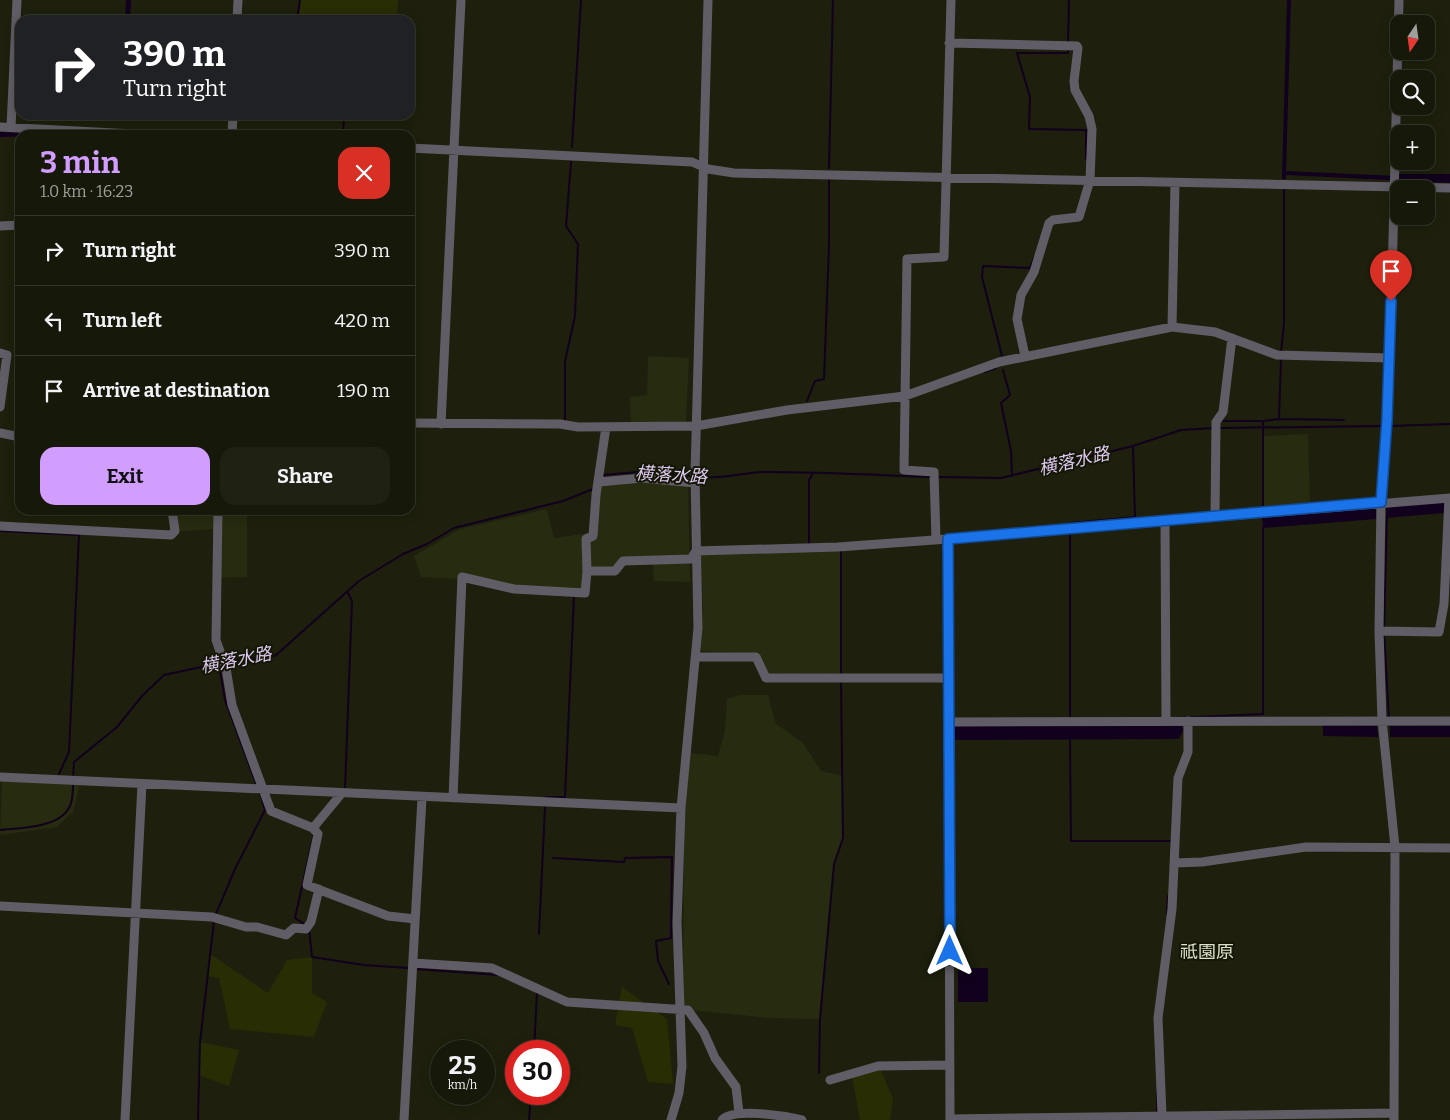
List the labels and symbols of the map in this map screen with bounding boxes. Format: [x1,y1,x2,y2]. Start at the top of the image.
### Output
north arrow [1390,15,1435,60]
pin [1370,250,1412,301]
water label: 横落水路 [1036,442,1114,480]
water label: 横落水路 [634,462,710,488]
water label: 横落水路 [199,642,275,678]
position arrow [923,924,975,976]
district label: 祇園原 [1180,941,1234,963]
speed limit sign: 30 [505,1040,570,1105]

